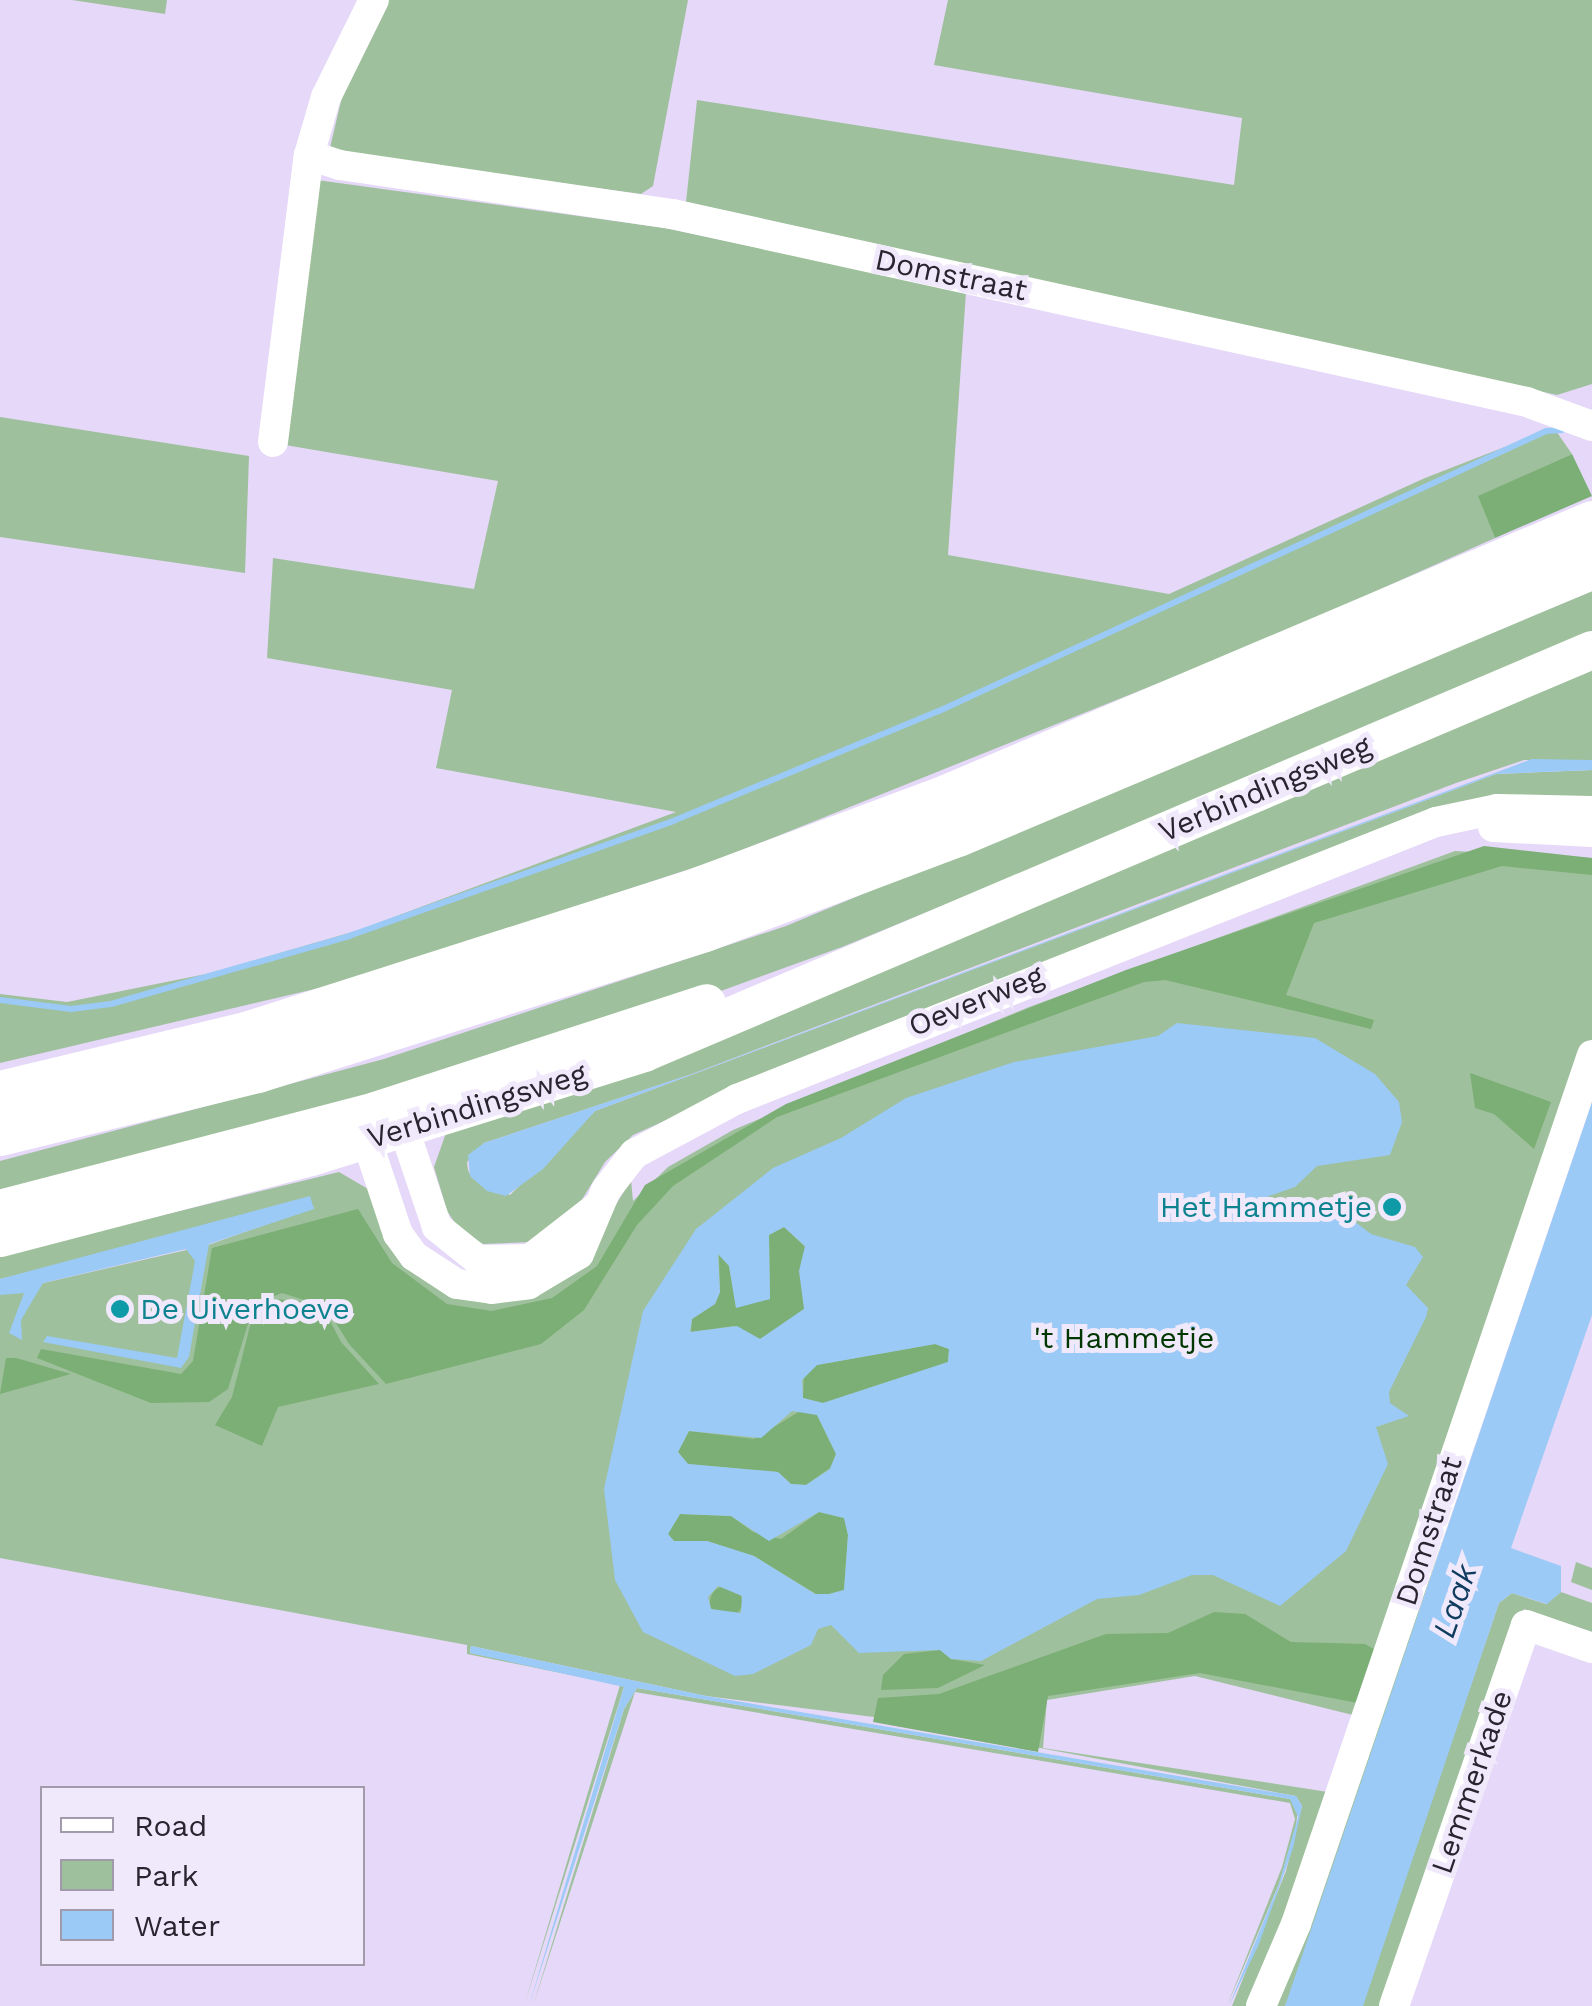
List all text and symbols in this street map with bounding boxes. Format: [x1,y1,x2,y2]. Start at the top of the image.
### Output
street label: Domstraat [872,241,1030,309]
street label: Verbindingsweg [1153,728,1377,850]
street label: Oeverweg [903,958,1049,1044]
street label: Verbindingsweg [363,1056,591,1156]
place label: Het Hammetje [1160,1189,1372,1225]
marker: Het Hammetje [1381,1196,1403,1218]
place label: De Uiverhoeve [140,1291,350,1327]
marker: De Uiverhoeve [109,1298,131,1320]
park label: 't Hammetje [1034,1320,1214,1356]
street label: Domstraat [1388,1452,1470,1610]
water label: Laak [1425,1559,1485,1643]
street label: Lemmerkade [1424,1686,1520,1878]
legend [40,1786,365,1966]
text: Road [134,1808,207,1843]
text: Park [134,1858,199,1893]
text: Water [134,1908,220,1943]

